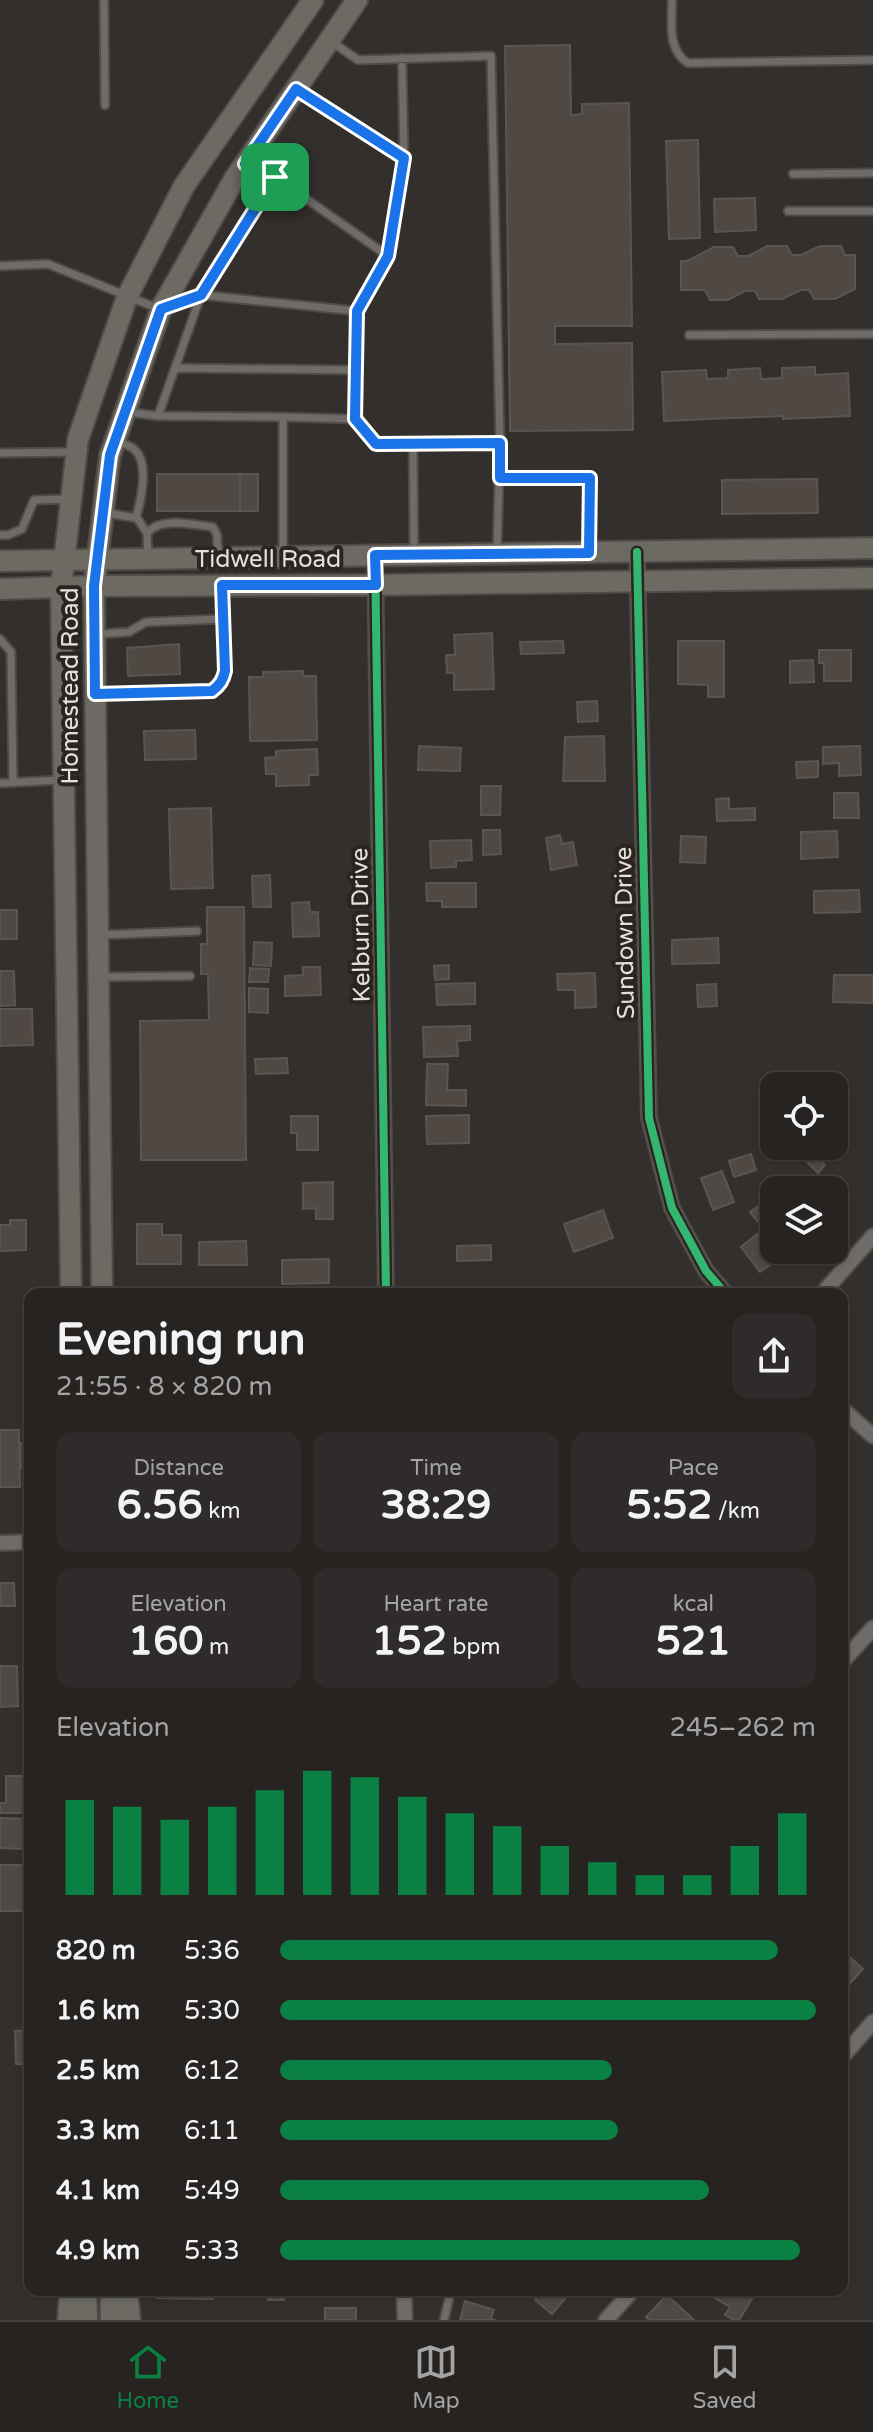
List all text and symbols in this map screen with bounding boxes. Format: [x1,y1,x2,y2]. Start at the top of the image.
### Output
pin [241,143,309,211]
icon: arrive [253,155,297,199]
street label: Tidwell Road [195,545,341,574]
street label: Homestead Road [56,587,85,785]
street label: Kelburn Drive [345,847,377,1003]
street label: Sundown Drive [609,847,641,1019]
map controls [760,1072,848,1264]
button: locate [760,1072,848,1160]
button: layers [760,1176,848,1264]
text: Evening run [56,1314,305,1367]
button: share [732,1314,816,1398]
text: 21:55 · 8 × 820 m [56,1371,272,1402]
text: Distance [133,1455,224,1481]
text: Time [410,1455,462,1481]
text: Pace [668,1455,719,1481]
text: 6.56 [117,1481,203,1529]
text: 38:29 [381,1481,491,1529]
text: 5:52 [627,1481,712,1529]
text: km [203,1498,241,1524]
text: /km [712,1498,760,1524]
text: Elevation [131,1591,227,1617]
text: Heart rate [384,1591,488,1617]
text: kcal [673,1591,714,1617]
text: 160 [128,1617,203,1665]
text: 152 [371,1617,447,1665]
text: 521 [656,1617,731,1665]
text: m [203,1634,229,1660]
text: bpm [447,1634,501,1660]
text: Elevation [56,1712,170,1743]
text: 245–262 m [670,1712,816,1743]
text: 820 m [56,1935,136,1966]
text: 5:36 [184,1935,240,1966]
text: 1.6 km [56,1995,140,2026]
text: 5:30 [184,1995,240,2026]
text: 2.5 km [56,2055,140,2086]
text: 6:12 [184,2055,240,2086]
text: 3.3 km [56,2115,140,2146]
text: 6:11 [184,2115,240,2146]
text: 4.1 km [56,2175,140,2206]
text: 5:49 [184,2175,240,2206]
text: 4.9 km [56,2235,140,2266]
text: 5:33 [184,2235,240,2266]
tab: Home [117,2340,179,2414]
tab: Map [412,2340,460,2414]
tab: Saved [693,2340,756,2414]

